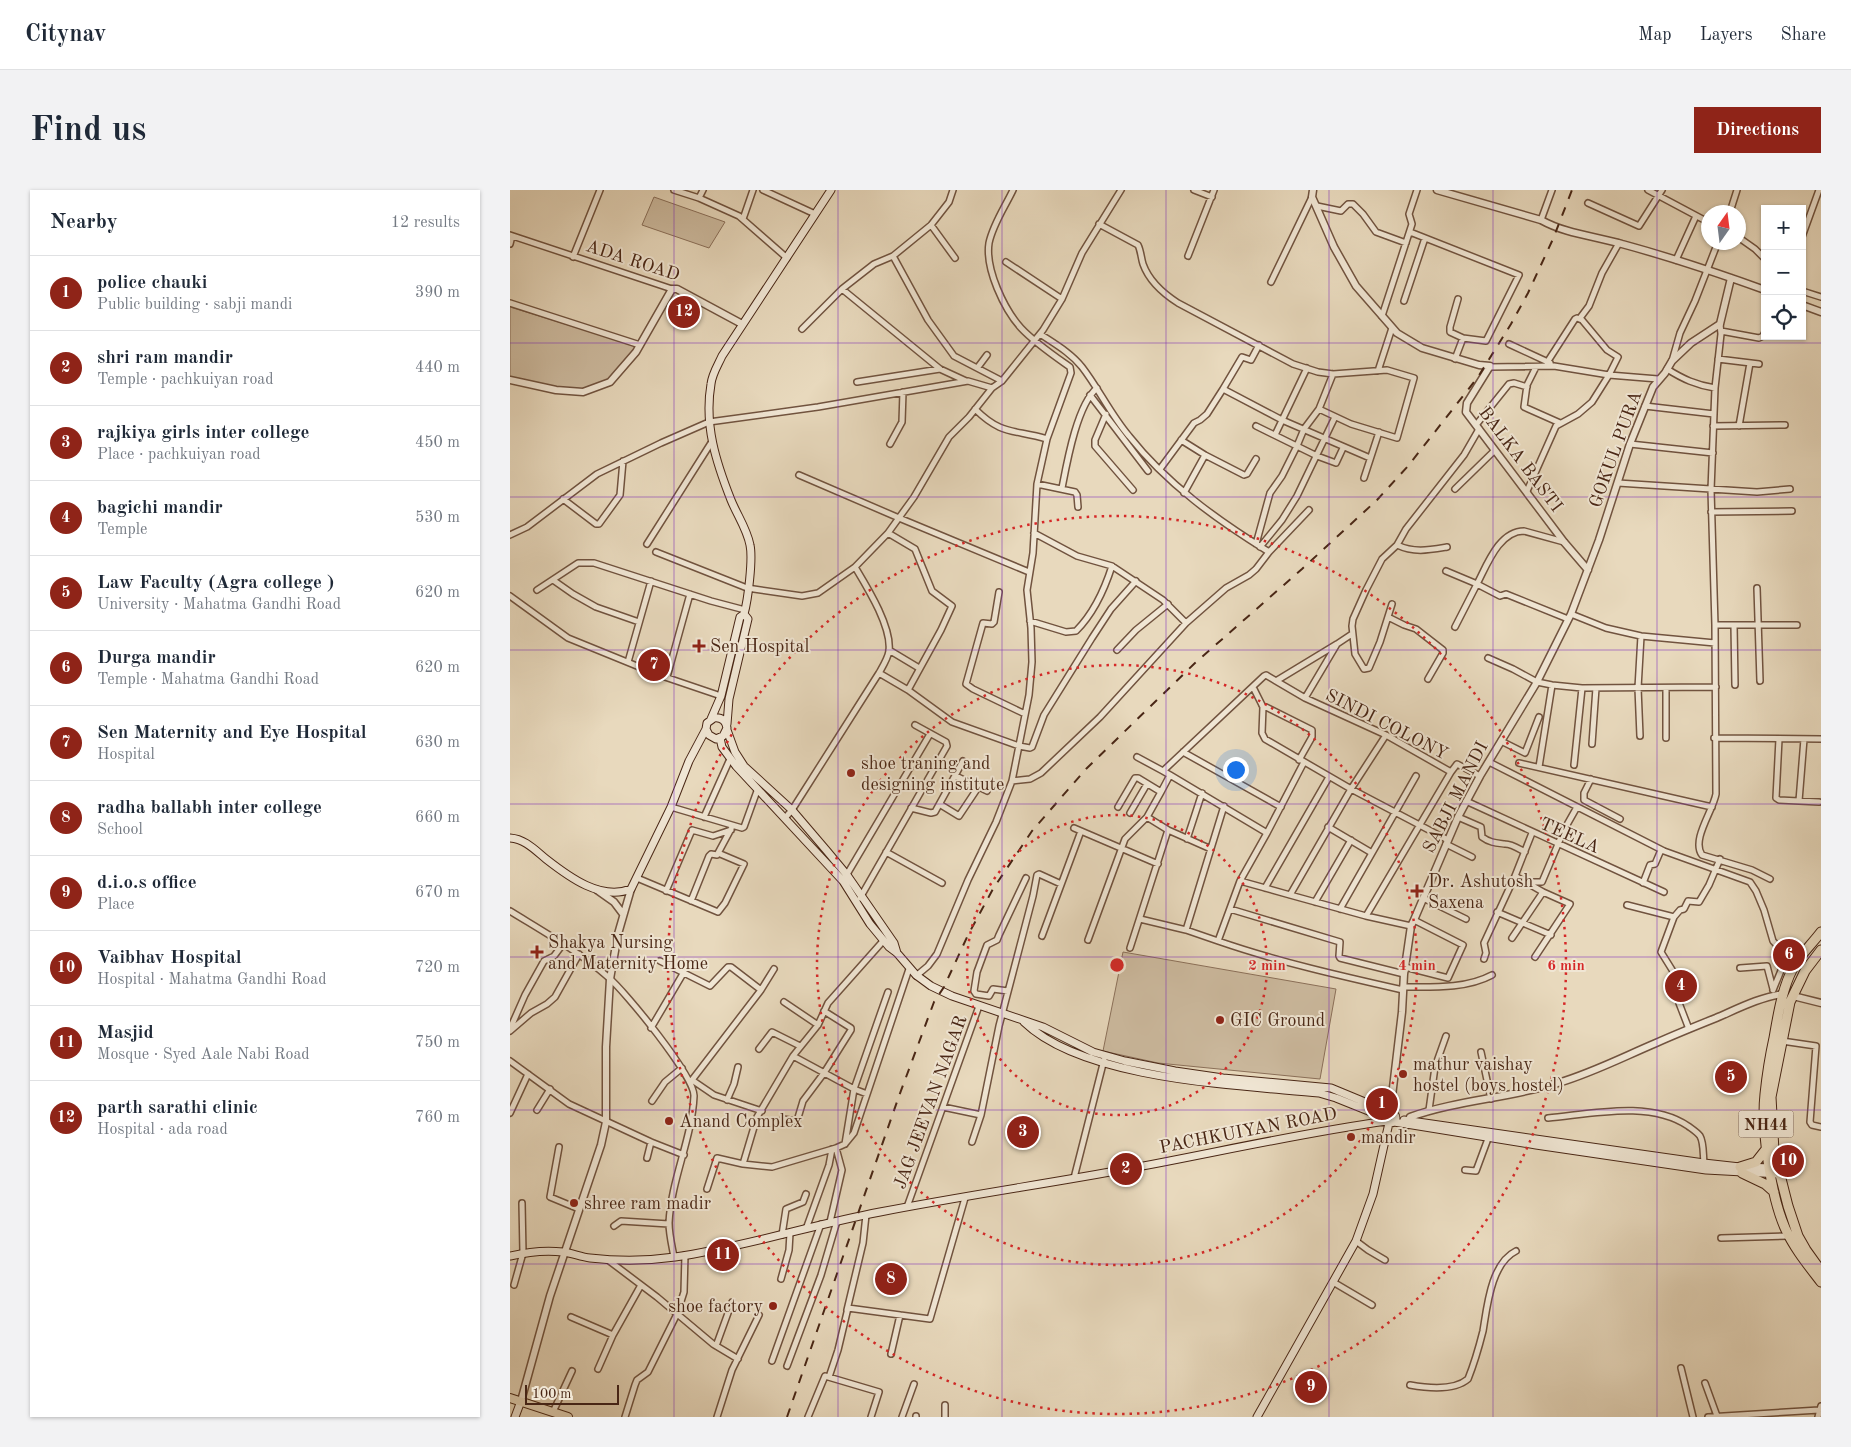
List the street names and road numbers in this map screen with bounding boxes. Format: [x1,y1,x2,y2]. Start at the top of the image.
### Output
street label: ADA ROAD [583,237,682,285]
street label: GOKUL PURA [1586,388,1645,510]
street label: BALKA BASTI [1475,404,1565,516]
street label: SINDI COLONY [1323,686,1451,763]
street label: SABJI MANDI [1420,739,1492,856]
street label: TEELA [1537,815,1602,857]
street label: JAG JEEVAN NAGAR [891,1013,971,1191]
street label: PACHKUIYAN ROAD [1158,1105,1339,1157]
road number: NH44 [1738,1111,1794,1138]

